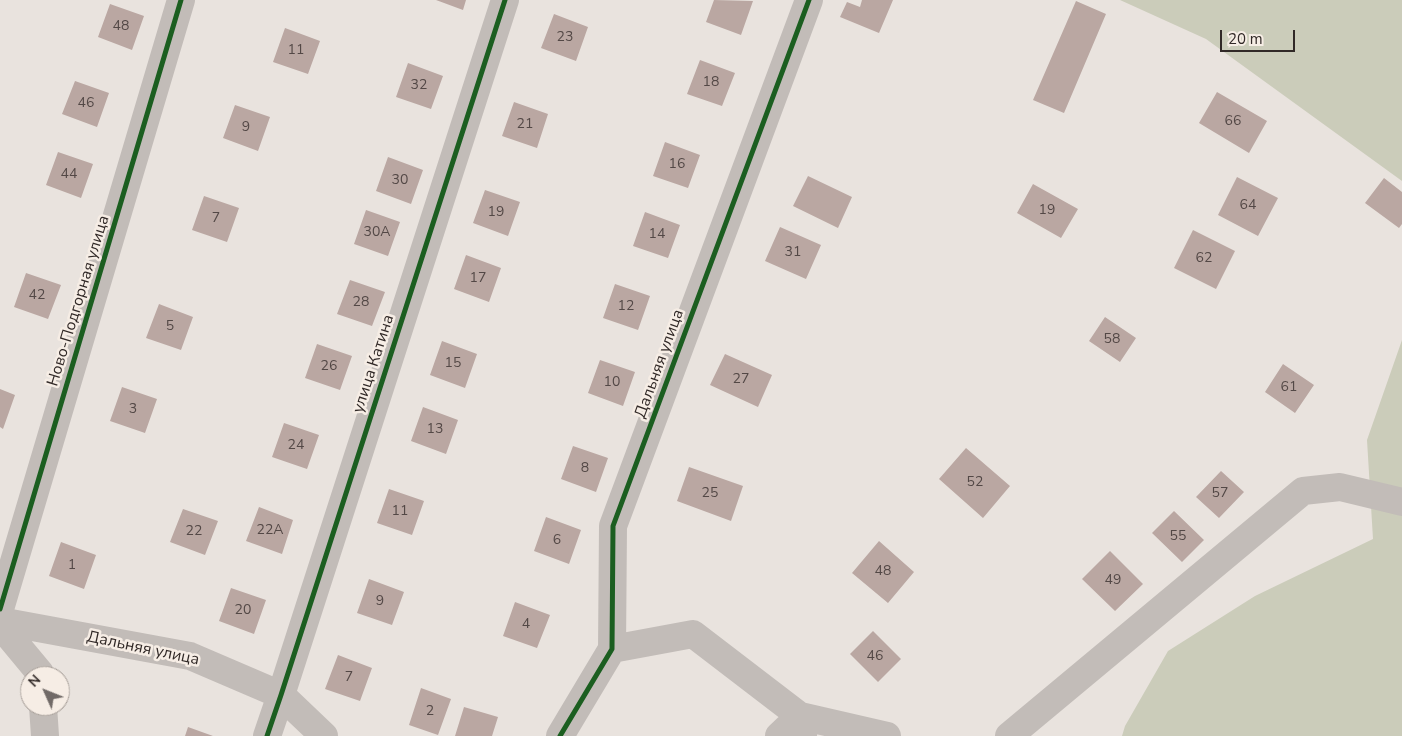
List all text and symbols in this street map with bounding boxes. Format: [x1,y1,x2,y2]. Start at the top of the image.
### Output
house number: 48 [113,19,129,35]
scale bar [1222,20,1297,52]
text: 20 m [1228,29,1263,49]
house number: 23 [557,30,573,46]
house number: 11 [288,43,304,59]
house number: 18 [703,75,719,91]
house number: 32 [411,78,427,94]
house number: 46 [78,96,94,112]
house number: 66 [1225,114,1241,130]
house number: 21 [517,117,533,133]
house number: 9 [242,120,250,136]
house number: 16 [669,157,685,173]
house number: 44 [61,167,77,183]
house number: 30 [392,173,408,189]
house number: 64 [1240,198,1256,214]
house number: 19 [1039,203,1055,219]
house number: 19 [488,205,504,221]
house number: 7 [212,211,220,227]
street label: Ново-Подгорная улица [44,213,114,389]
house number: 30А [363,225,391,241]
house number: 14 [649,227,665,243]
house number: 31 [785,245,801,261]
house number: 62 [1196,251,1212,267]
house number: 17 [470,271,486,287]
house number: 42 [29,288,45,304]
house number: 28 [353,295,369,311]
house number: 12 [618,299,634,315]
street label: Дальняя улица [631,307,689,421]
street label: улица Катина [349,312,399,416]
house number: 5 [166,319,174,335]
house number: 58 [1104,332,1120,348]
house number: 15 [445,356,461,372]
house number: 26 [321,359,337,375]
house number: 27 [733,372,749,388]
house number: 10 [604,375,620,391]
house number: 61 [1281,380,1297,396]
house number: 3 [129,402,137,418]
house number: 13 [427,422,443,438]
house number: 24 [288,438,304,454]
house number: 8 [581,461,589,477]
house number: 52 [967,475,983,491]
house number: 25 [702,486,718,502]
house number: 57 [1212,486,1228,502]
house number: 11 [392,504,408,520]
house number: 22А [256,523,284,539]
house number: 22 [186,524,202,540]
house number: 55 [1170,529,1186,545]
house number: 6 [553,533,561,549]
house number: 1 [68,558,76,574]
house number: 48 [875,564,891,580]
house number: 49 [1105,573,1121,589]
house number: 9 [376,594,384,610]
house number: 20 [235,603,251,619]
house number: 4 [522,617,530,633]
street label: Дальняя улица [85,628,201,670]
house number: 46 [867,649,883,665]
north arrow [20,666,70,716]
house number: 7 [345,670,353,686]
text: N [24,671,45,691]
house number: 2 [426,704,434,720]

